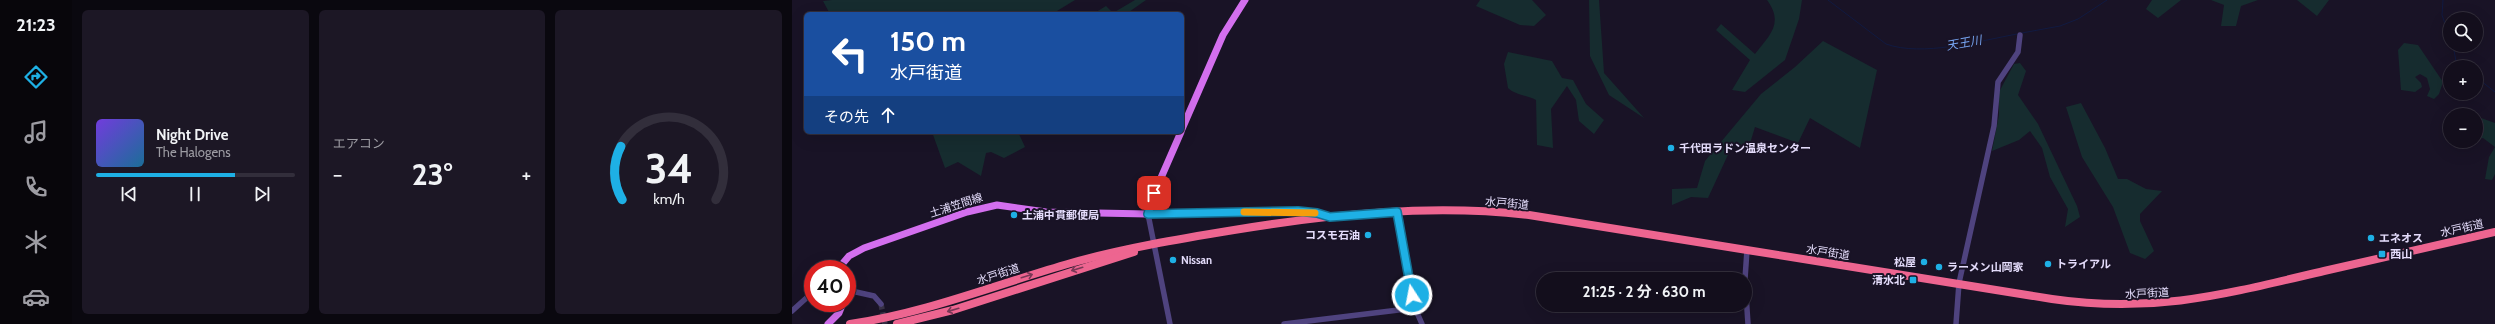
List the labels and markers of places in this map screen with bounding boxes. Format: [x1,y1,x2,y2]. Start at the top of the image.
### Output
place label: 千代田ラドン温泉センター [1679,141,1811,155]
marker: 千代田ラドン温泉センター [1666,143,1676,153]
pin [1137,176,1171,210]
place label: 土浦中貫郵便局 [1022,208,1099,222]
marker: 土浦中貫郵便局 [1009,210,1019,220]
place label: コスモ石油 [1305,228,1360,242]
marker: コスモ石油 [1363,230,1373,240]
place label: エネオス [2379,231,2423,245]
marker: エネオス [2366,233,2376,243]
place label: 西山 [2390,247,2412,261]
marker: 西山 [2377,249,2387,259]
place label: Nissan [1181,253,1212,267]
marker: Nissan [1168,255,1178,265]
place label: 松屋 [1894,255,1916,269]
marker: 松屋 [1919,257,1929,267]
place label: トライアル [2056,257,2111,271]
marker: トライアル [2043,259,2053,269]
place label: ラーメン山岡家 [1947,260,2024,274]
marker: ラーメン山岡家 [1934,262,1944,272]
place label: 清水北 [1872,273,1905,287]
marker: 清水北 [1908,275,1918,285]

